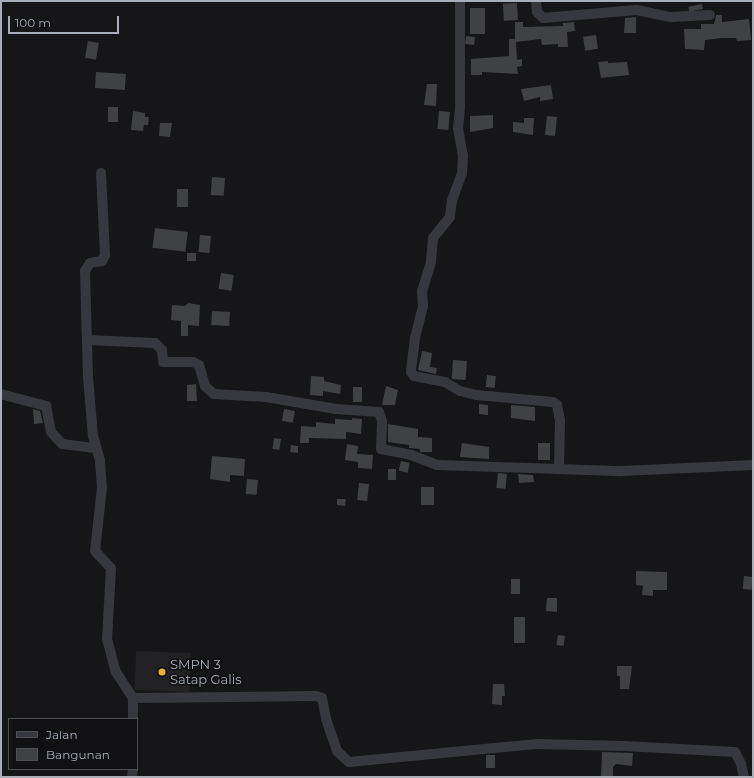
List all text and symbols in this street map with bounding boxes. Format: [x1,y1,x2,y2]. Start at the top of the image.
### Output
scale bar [10,8,121,34]
text: 100 m [15,15,51,30]
place label: SMPN 3 Satap Galis [170,657,242,688]
marker: SMPN 3 Satap Galis [157,667,167,677]
legend [8,718,138,770]
text: Jalan [46,727,78,742]
text: Bangunan [46,747,110,762]

